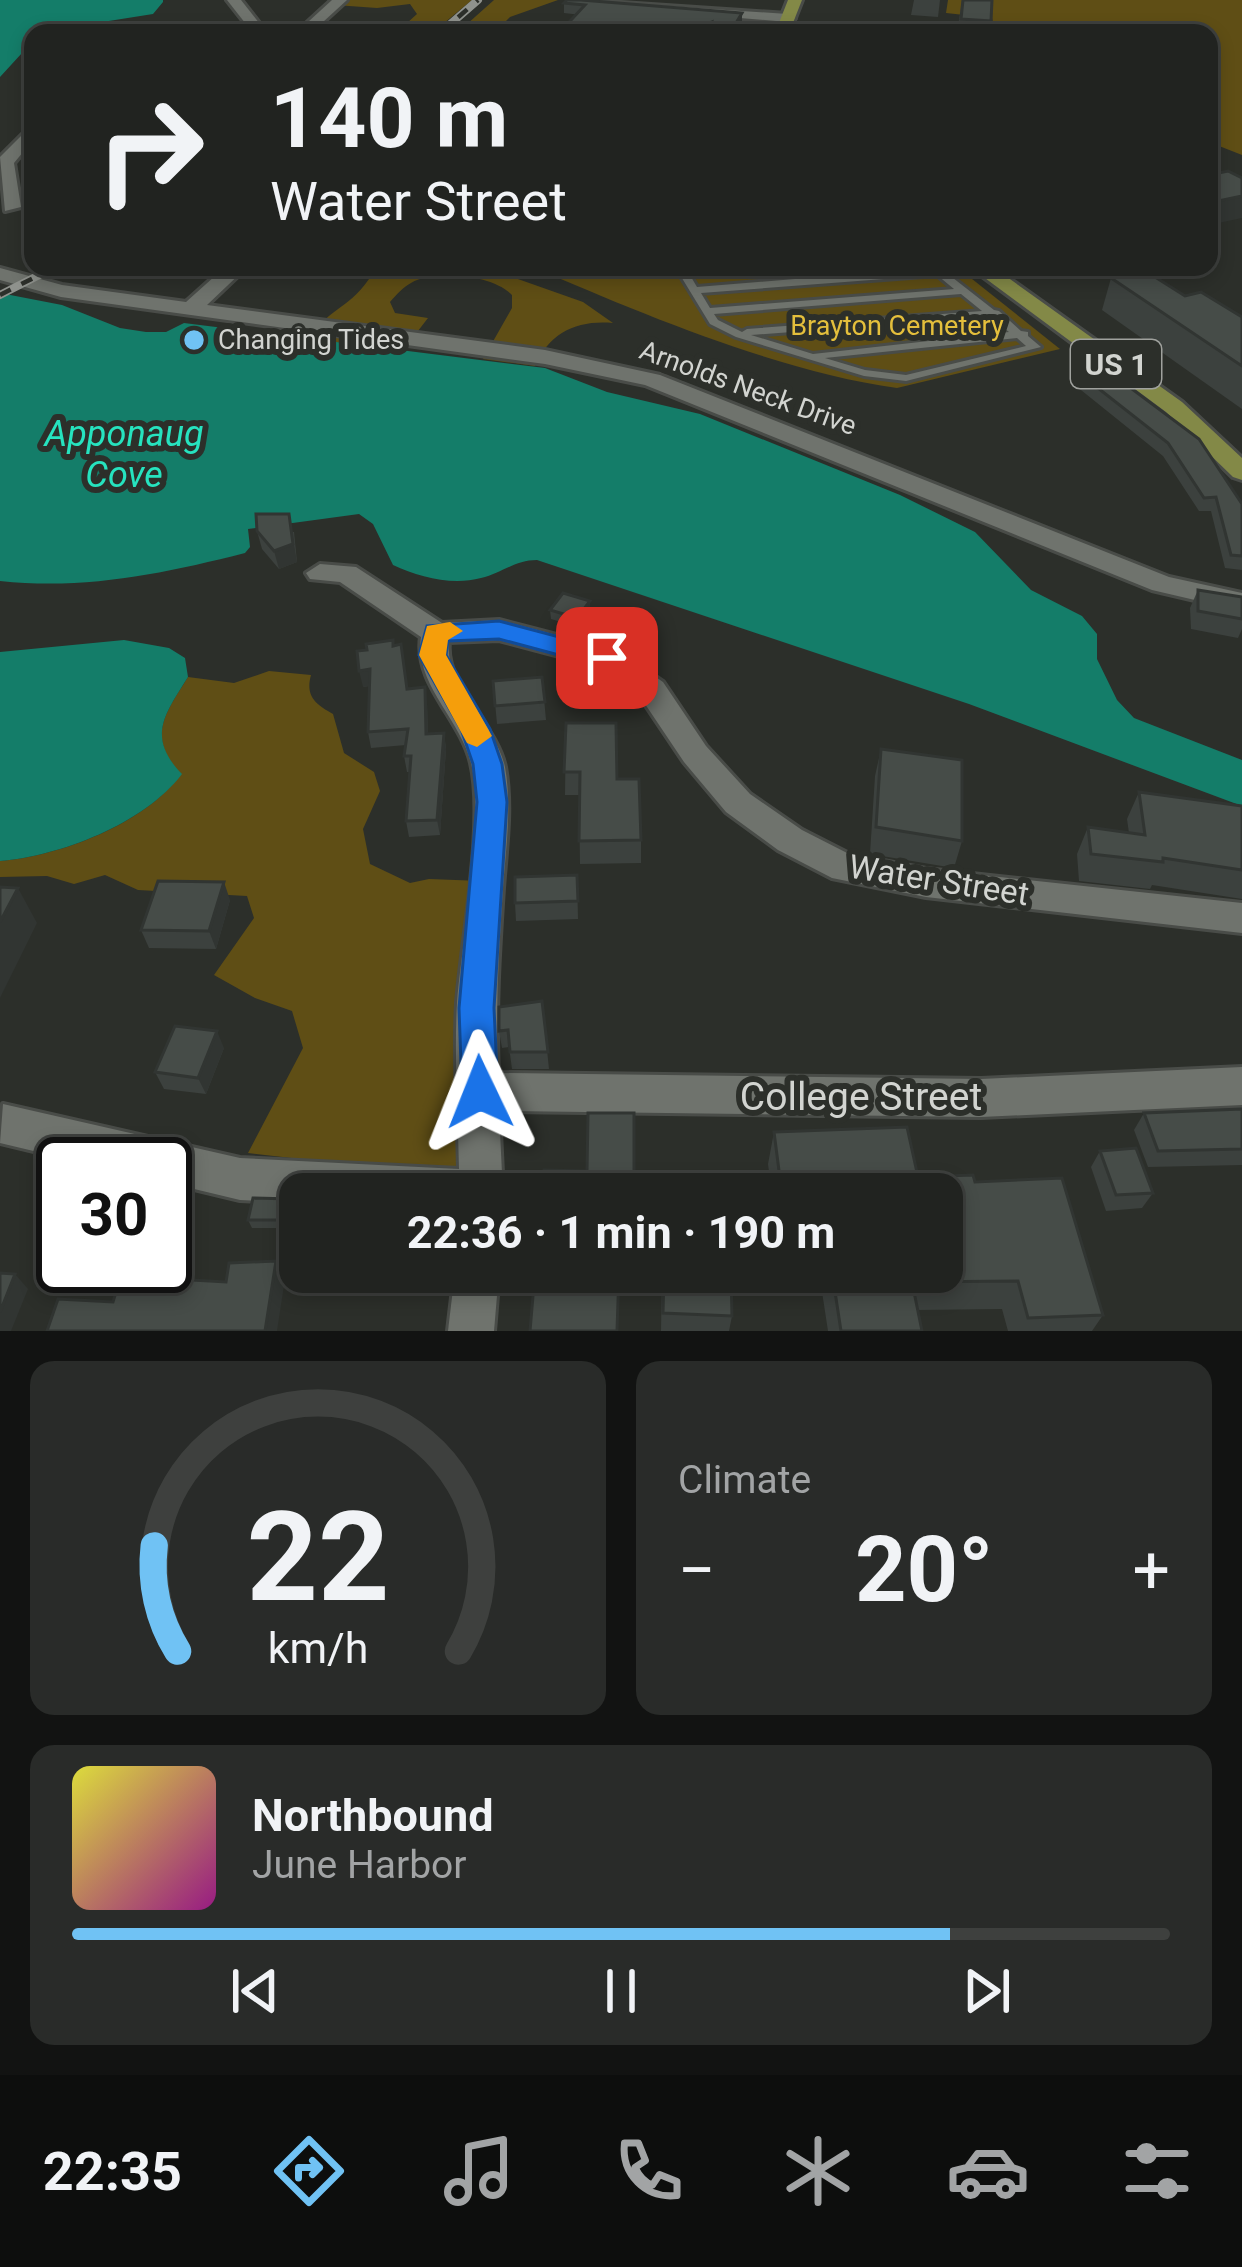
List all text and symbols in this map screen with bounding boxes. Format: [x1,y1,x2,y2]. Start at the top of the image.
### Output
text: 140 m [270,69,508,168]
icon: right [72,72,228,228]
text: Water Street [270,170,567,233]
park label: Brayton Cemetery [790,310,1004,342]
place label: Changing Tides [218,324,404,356]
marker: Changing Tides [181,327,207,353]
street label: Arnolds Neck Drive [635,334,861,442]
road number: US 1 [1071,340,1161,388]
water label: Apponaug Cove [42,413,204,496]
pin [556,607,658,709]
icon: arrive [574,625,640,691]
street label: Water Street [846,847,1032,913]
position arrow [417,1029,543,1155]
street label: College Street [740,1074,982,1120]
speed limit sign: 30 [36,1137,192,1293]
text: 22:36 · 1 min · 190 m [407,1206,835,1259]
text: Climate [678,1457,811,1503]
text: 22 [246,1484,390,1630]
text: 20° [855,1518,993,1623]
text: − [678,1532,716,1609]
text: + [1133,1532,1170,1609]
text: km/h [268,1623,368,1673]
text: Northbound [252,1789,494,1842]
text: June Harbor [252,1842,467,1888]
icon: previous [222,1958,288,2024]
icon: pause [588,1958,654,2024]
icon: next [954,1958,1020,2024]
icon: directions [267,2129,351,2213]
icon: music [437,2129,521,2213]
icon: phone [607,2129,691,2213]
icon: climate [776,2129,860,2213]
icon: car [946,2129,1030,2213]
icon: filters [1115,2129,1199,2213]
text: 22:35 [43,2140,182,2203]

